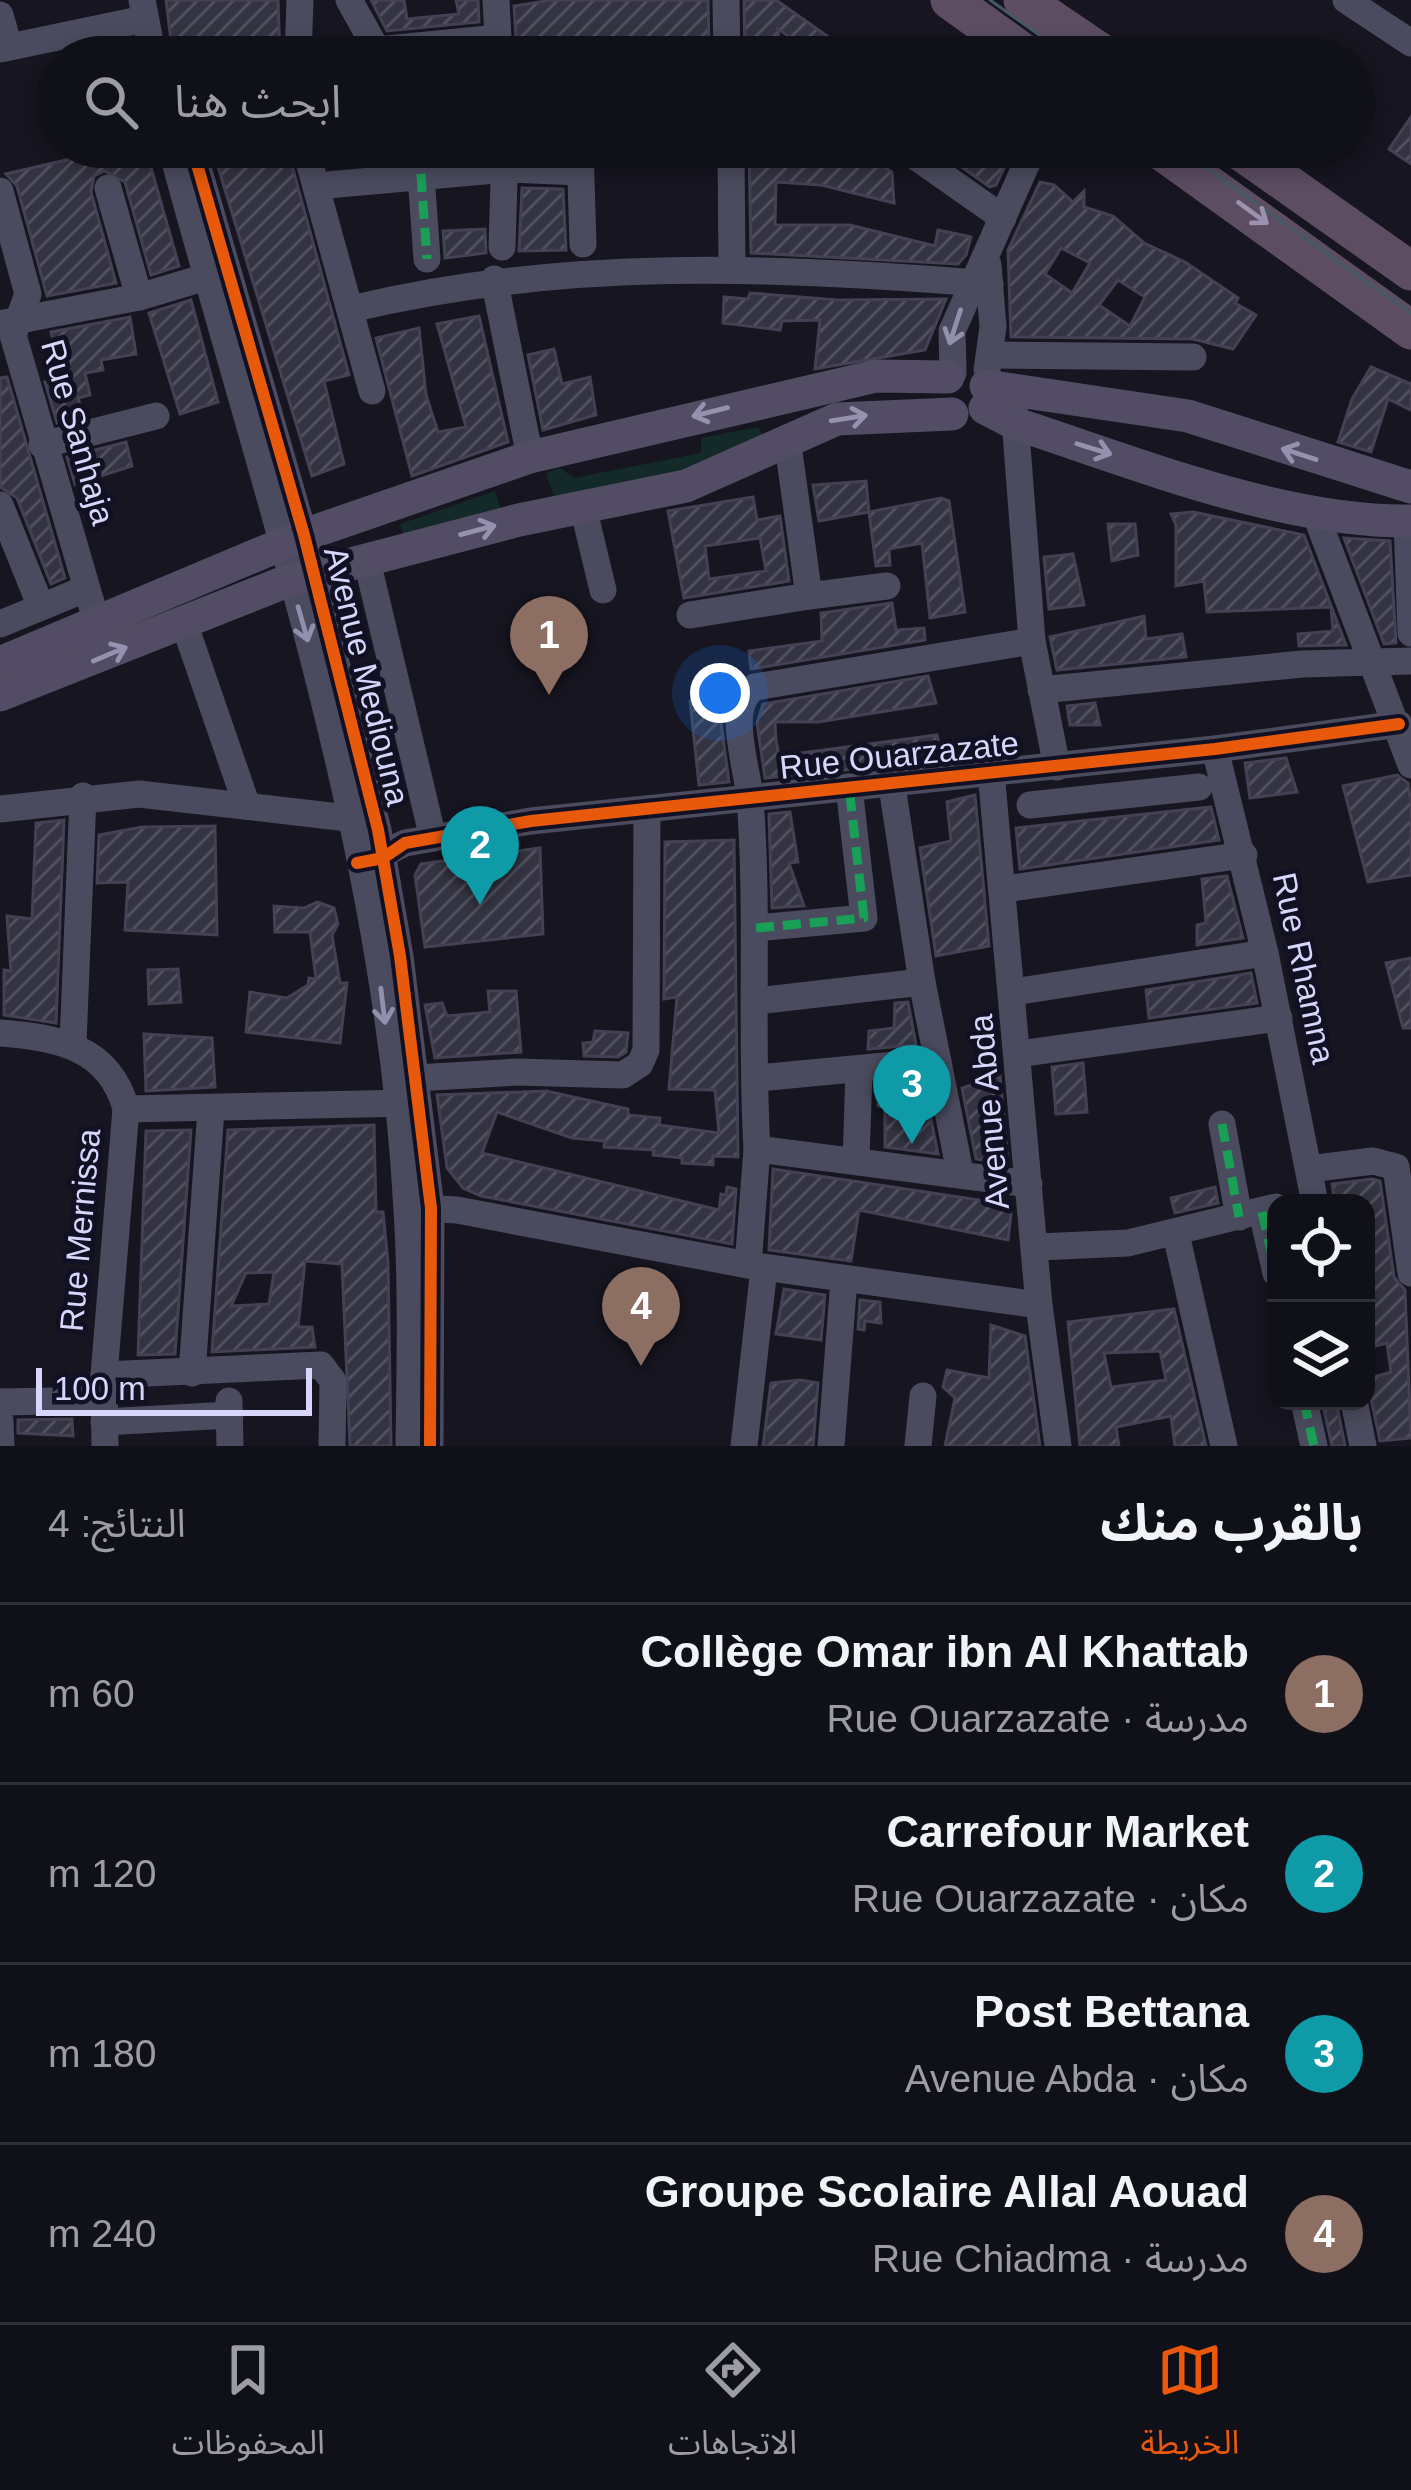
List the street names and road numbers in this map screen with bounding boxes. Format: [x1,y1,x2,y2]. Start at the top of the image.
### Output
street label: Rue Sanhaja [34,335,122,529]
street label: Avenue Mediouna [317,543,417,810]
street label: Rue Ouarzazate [778,724,1020,786]
street label: Rue Rhamna [1266,869,1342,1068]
street label: Avenue Abda [962,1012,1016,1211]
street label: Rue Mernissa [53,1126,107,1333]

